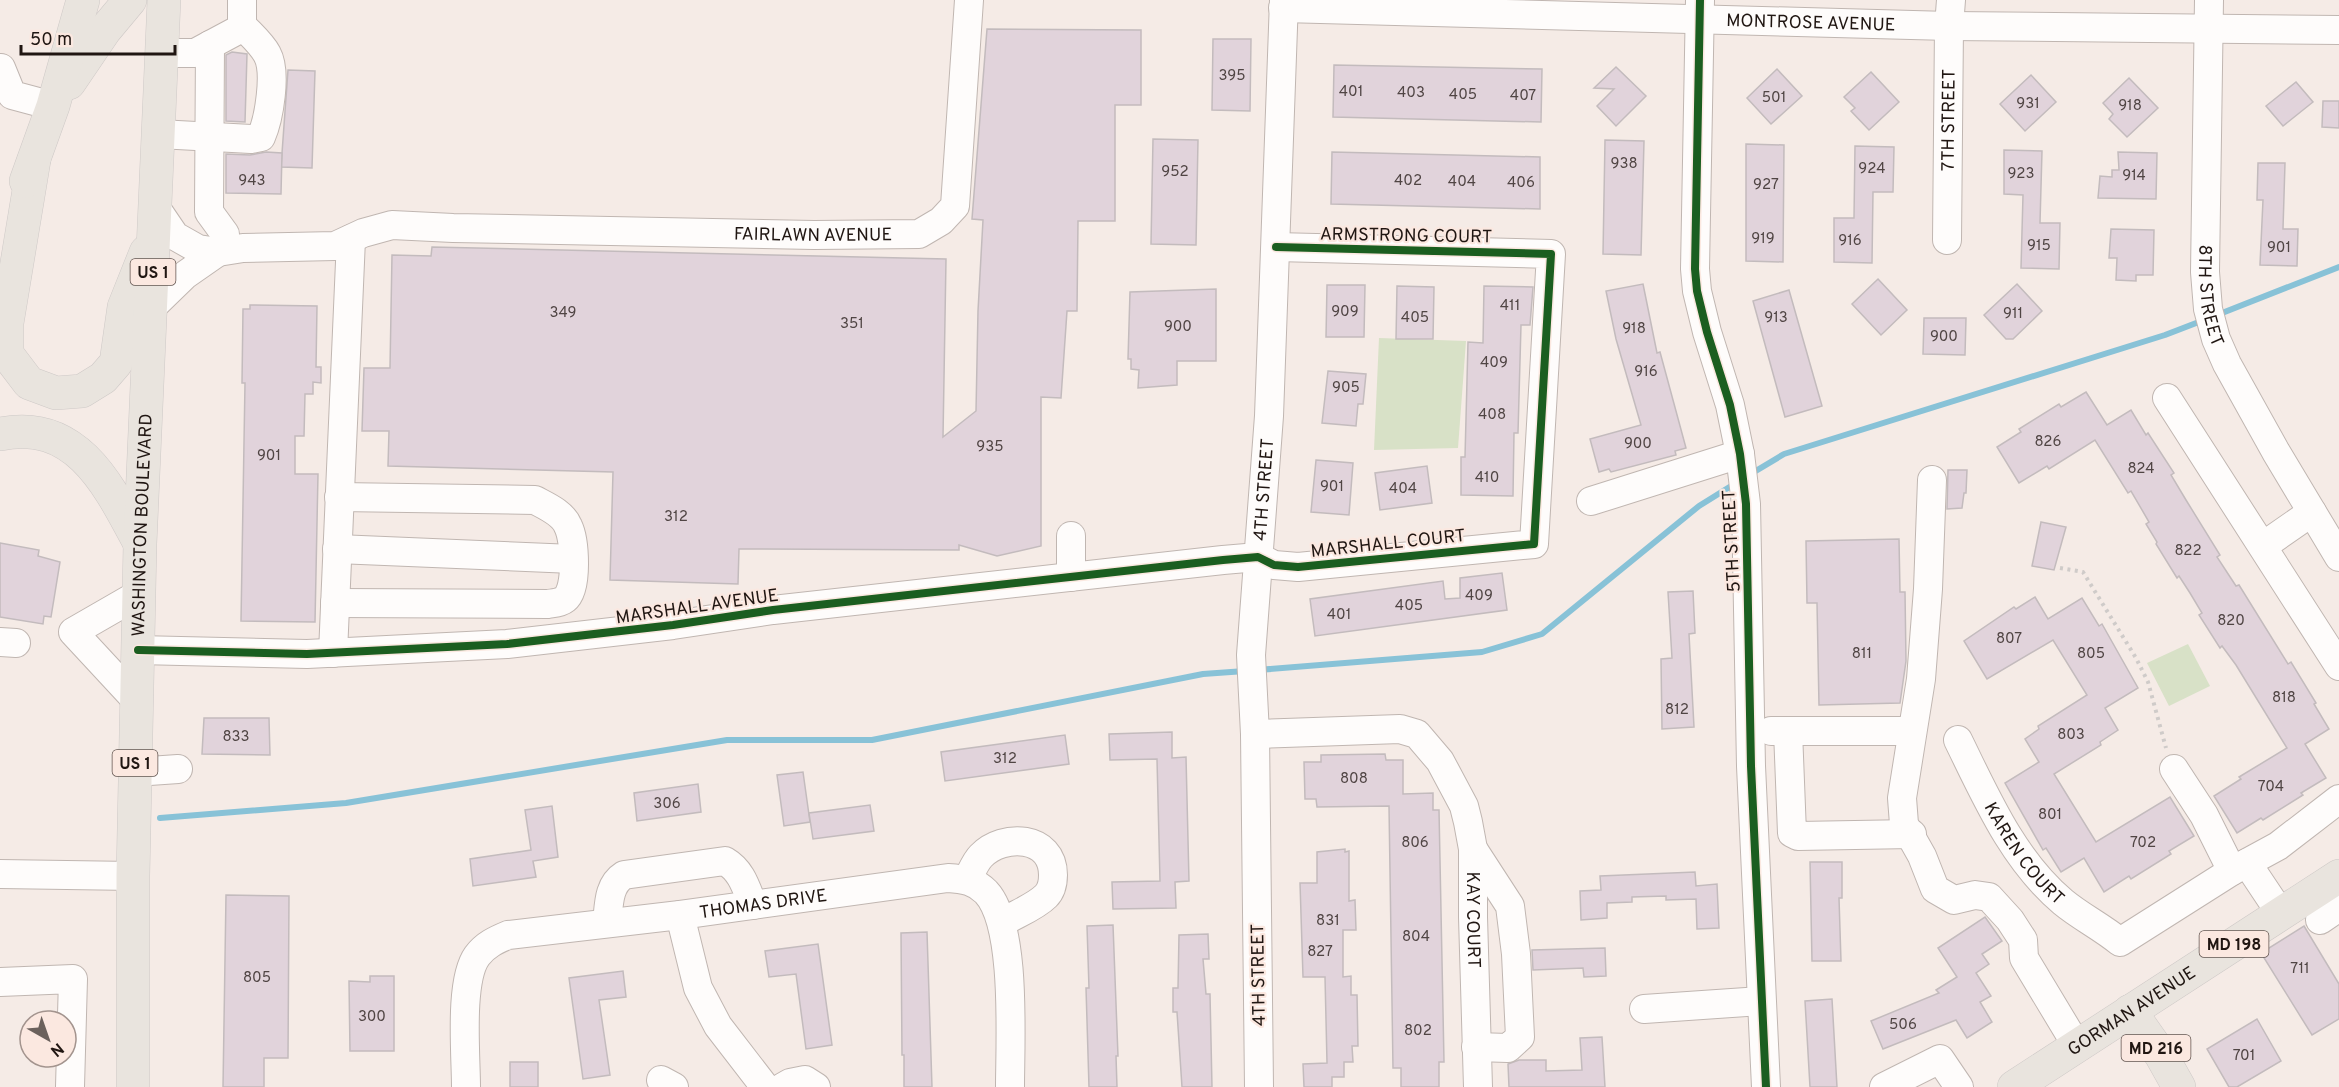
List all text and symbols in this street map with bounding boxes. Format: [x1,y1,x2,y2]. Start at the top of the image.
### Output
street label: MONTROSE AVENUE [1726,10,1896,38]
scale bar [21,18,176,56]
text: 50 m [30,29,72,52]
house number: 395 [1219,67,1246,86]
street label: 7TH STREET [1938,69,1962,171]
house number: 401 [1339,83,1363,102]
house number: 403 [1397,84,1425,103]
house number: 405 [1449,86,1477,105]
house number: 407 [1510,87,1536,106]
house number: 501 [1762,89,1786,108]
house number: 931 [2016,95,2040,114]
house number: 918 [2118,97,2142,116]
house number: 938 [1610,155,1638,174]
house number: 924 [1858,160,1886,179]
house number: 952 [1161,163,1189,182]
house number: 923 [2007,165,2035,184]
house number: 914 [2122,167,2146,186]
house number: 943 [238,172,266,191]
house number: 402 [1394,172,1422,191]
house number: 404 [1448,173,1476,192]
house number: 406 [1507,174,1535,193]
house number: 927 [1753,176,1779,195]
street label: FAIRLAWN AVENUE [734,223,892,248]
street label: ARMSTRONG COURT [1320,223,1492,250]
house number: 919 [1751,230,1775,249]
house number: 916 [1838,232,1862,251]
house number: 915 [2027,237,2051,256]
house number: 901 [2267,239,2291,258]
street label: 8TH STREET [2192,245,2228,351]
road number: US 1 [130,259,176,285]
house number: 411 [1500,297,1520,316]
house number: 909 [1331,303,1359,322]
house number: 349 [549,304,577,323]
house number: 911 [2003,305,2023,324]
house number: 405 [1401,309,1429,328]
house number: 913 [1764,309,1788,328]
house number: 351 [840,315,864,334]
house number: 900 [1164,318,1192,337]
house number: 918 [1622,320,1646,339]
house number: 900 [1930,328,1958,347]
house number: 409 [1480,354,1508,373]
house number: 916 [1634,363,1658,382]
house number: 905 [1332,379,1360,398]
house number: 408 [1478,406,1506,425]
street label: WASHINGTON BOULEVARD [128,413,159,637]
house number: 826 [2035,433,2062,452]
house number: 900 [1624,435,1652,454]
house number: 935 [976,438,1004,457]
street label: 4TH STREET [1250,438,1280,542]
house number: 901 [257,447,281,466]
house number: 824 [2127,460,2155,479]
house number: 410 [1475,469,1499,488]
house number: 901 [1320,478,1344,497]
house number: 404 [1389,480,1417,499]
street label: 5TH STREET [1718,489,1747,593]
house number: 312 [664,508,688,527]
street label: MARSHALL COURT [1310,525,1467,564]
house number: 822 [2174,542,2202,561]
street label: MARSHALL AVENUE [614,585,780,630]
house number: 409 [1465,587,1493,606]
house number: 405 [1395,597,1423,616]
house number: 401 [1327,606,1351,625]
house number: 820 [2217,612,2245,631]
house number: 807 [1996,630,2022,649]
house number: 811 [1852,645,1872,664]
house number: 805 [2077,645,2105,664]
house number: 818 [2272,689,2296,708]
house number: 812 [1665,701,1689,720]
house number: 803 [2057,726,2085,745]
house number: 833 [222,728,250,747]
road number: US 1 [112,750,158,776]
house number: 312 [993,750,1017,769]
house number: 808 [1340,770,1368,789]
house number: 704 [2258,778,2284,797]
house number: 306 [653,795,681,814]
street label: KAREN COURT [1978,799,2069,911]
house number: 801 [2038,806,2062,825]
house number: 806 [1401,834,1429,853]
house number: 702 [2130,834,2156,853]
street label: KAY COURT [1460,872,1484,968]
street label: THOMAS DRIVE [698,885,829,925]
house number: 831 [1316,912,1340,931]
street label: 4TH STREET [1247,923,1272,1027]
house number: 804 [1402,928,1430,947]
road number: MD 198 [2200,931,2268,957]
house number: 827 [1307,943,1333,962]
house number: 711 [2290,960,2310,979]
street label: GORMAN AVENUE [2064,962,2201,1062]
house number: 805 [243,969,271,988]
house number: 300 [358,1008,386,1027]
north arrow [18,1009,78,1069]
house number: 506 [1889,1016,1917,1035]
house number: 802 [1404,1022,1432,1041]
road number: MD 216 [2122,1035,2190,1061]
text: N [46,1038,67,1060]
house number: 701 [2233,1047,2255,1066]

